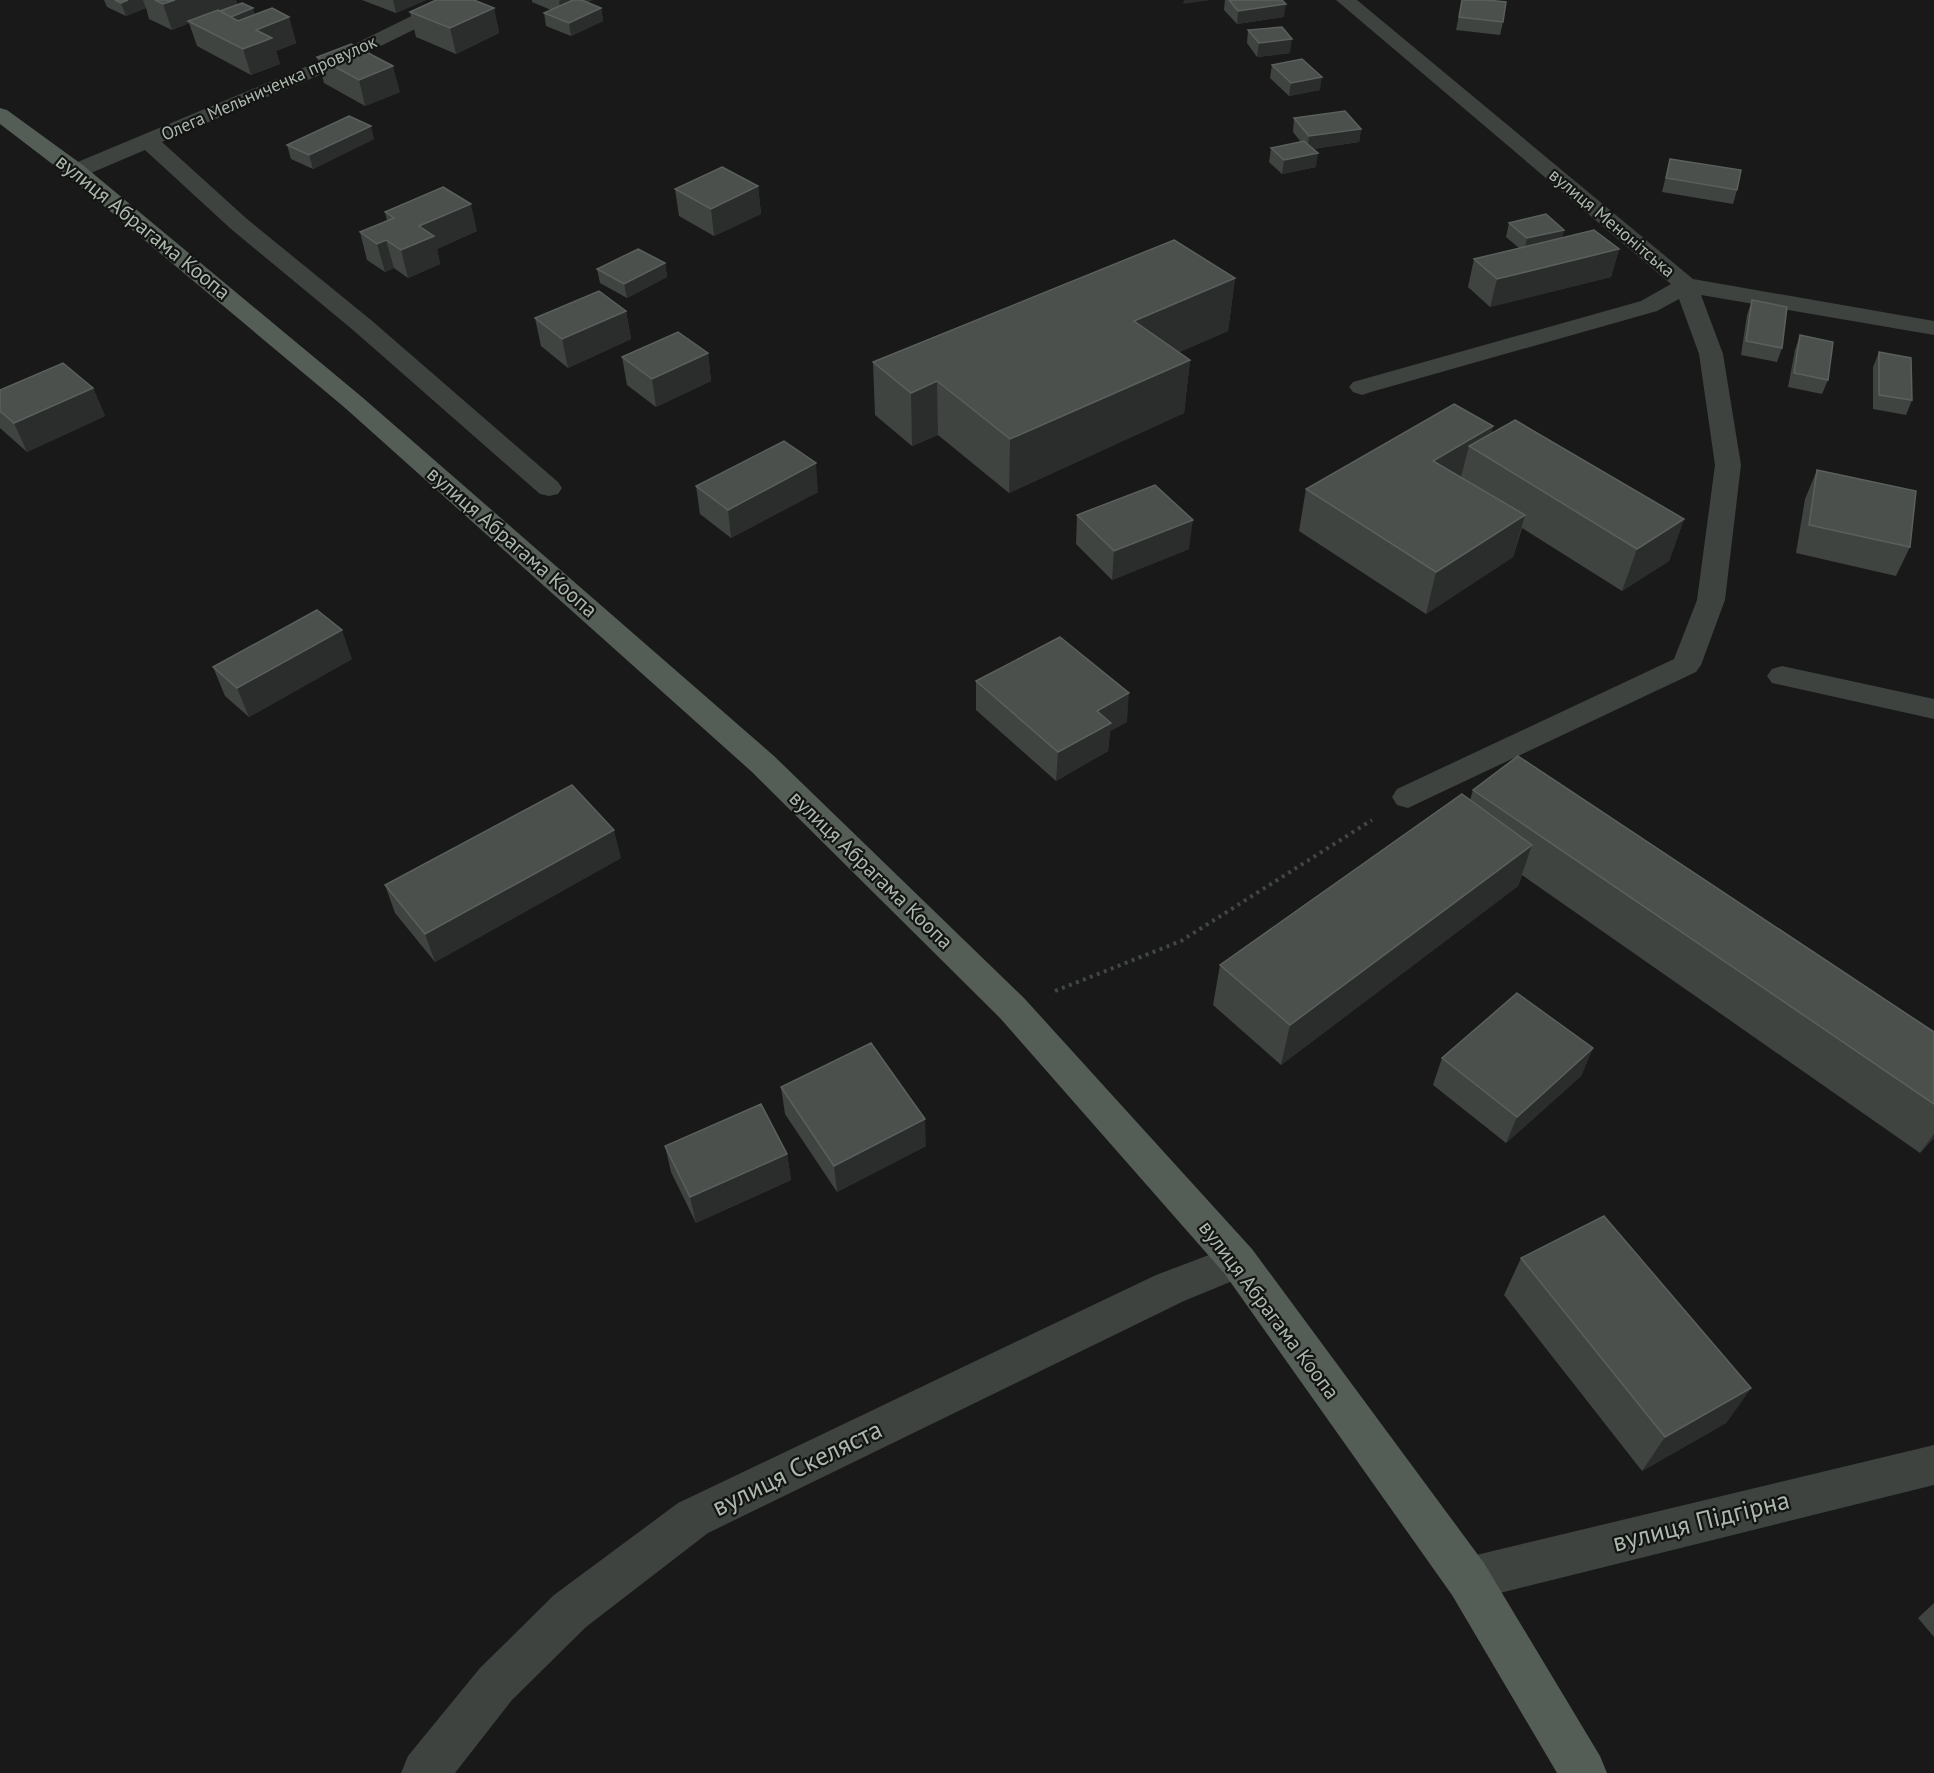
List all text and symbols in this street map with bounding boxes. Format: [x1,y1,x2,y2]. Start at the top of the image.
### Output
street label: Олега Мельниченка провулок [157,29,381,146]
street label: вулиця Абрагама Коопа [50,148,236,305]
street label: вулиця Менонітська [1545,163,1680,282]
street label: вулиця Абрагама Коопа [422,460,603,623]
street label: вулиця Абрагама Коопа [784,785,959,955]
street label: вулиця Абрагама Коопа [1193,1215,1346,1405]
street label: вулиця Скеляста [706,1412,887,1523]
street label: вулиця Підгірна [1609,1483,1793,1558]

